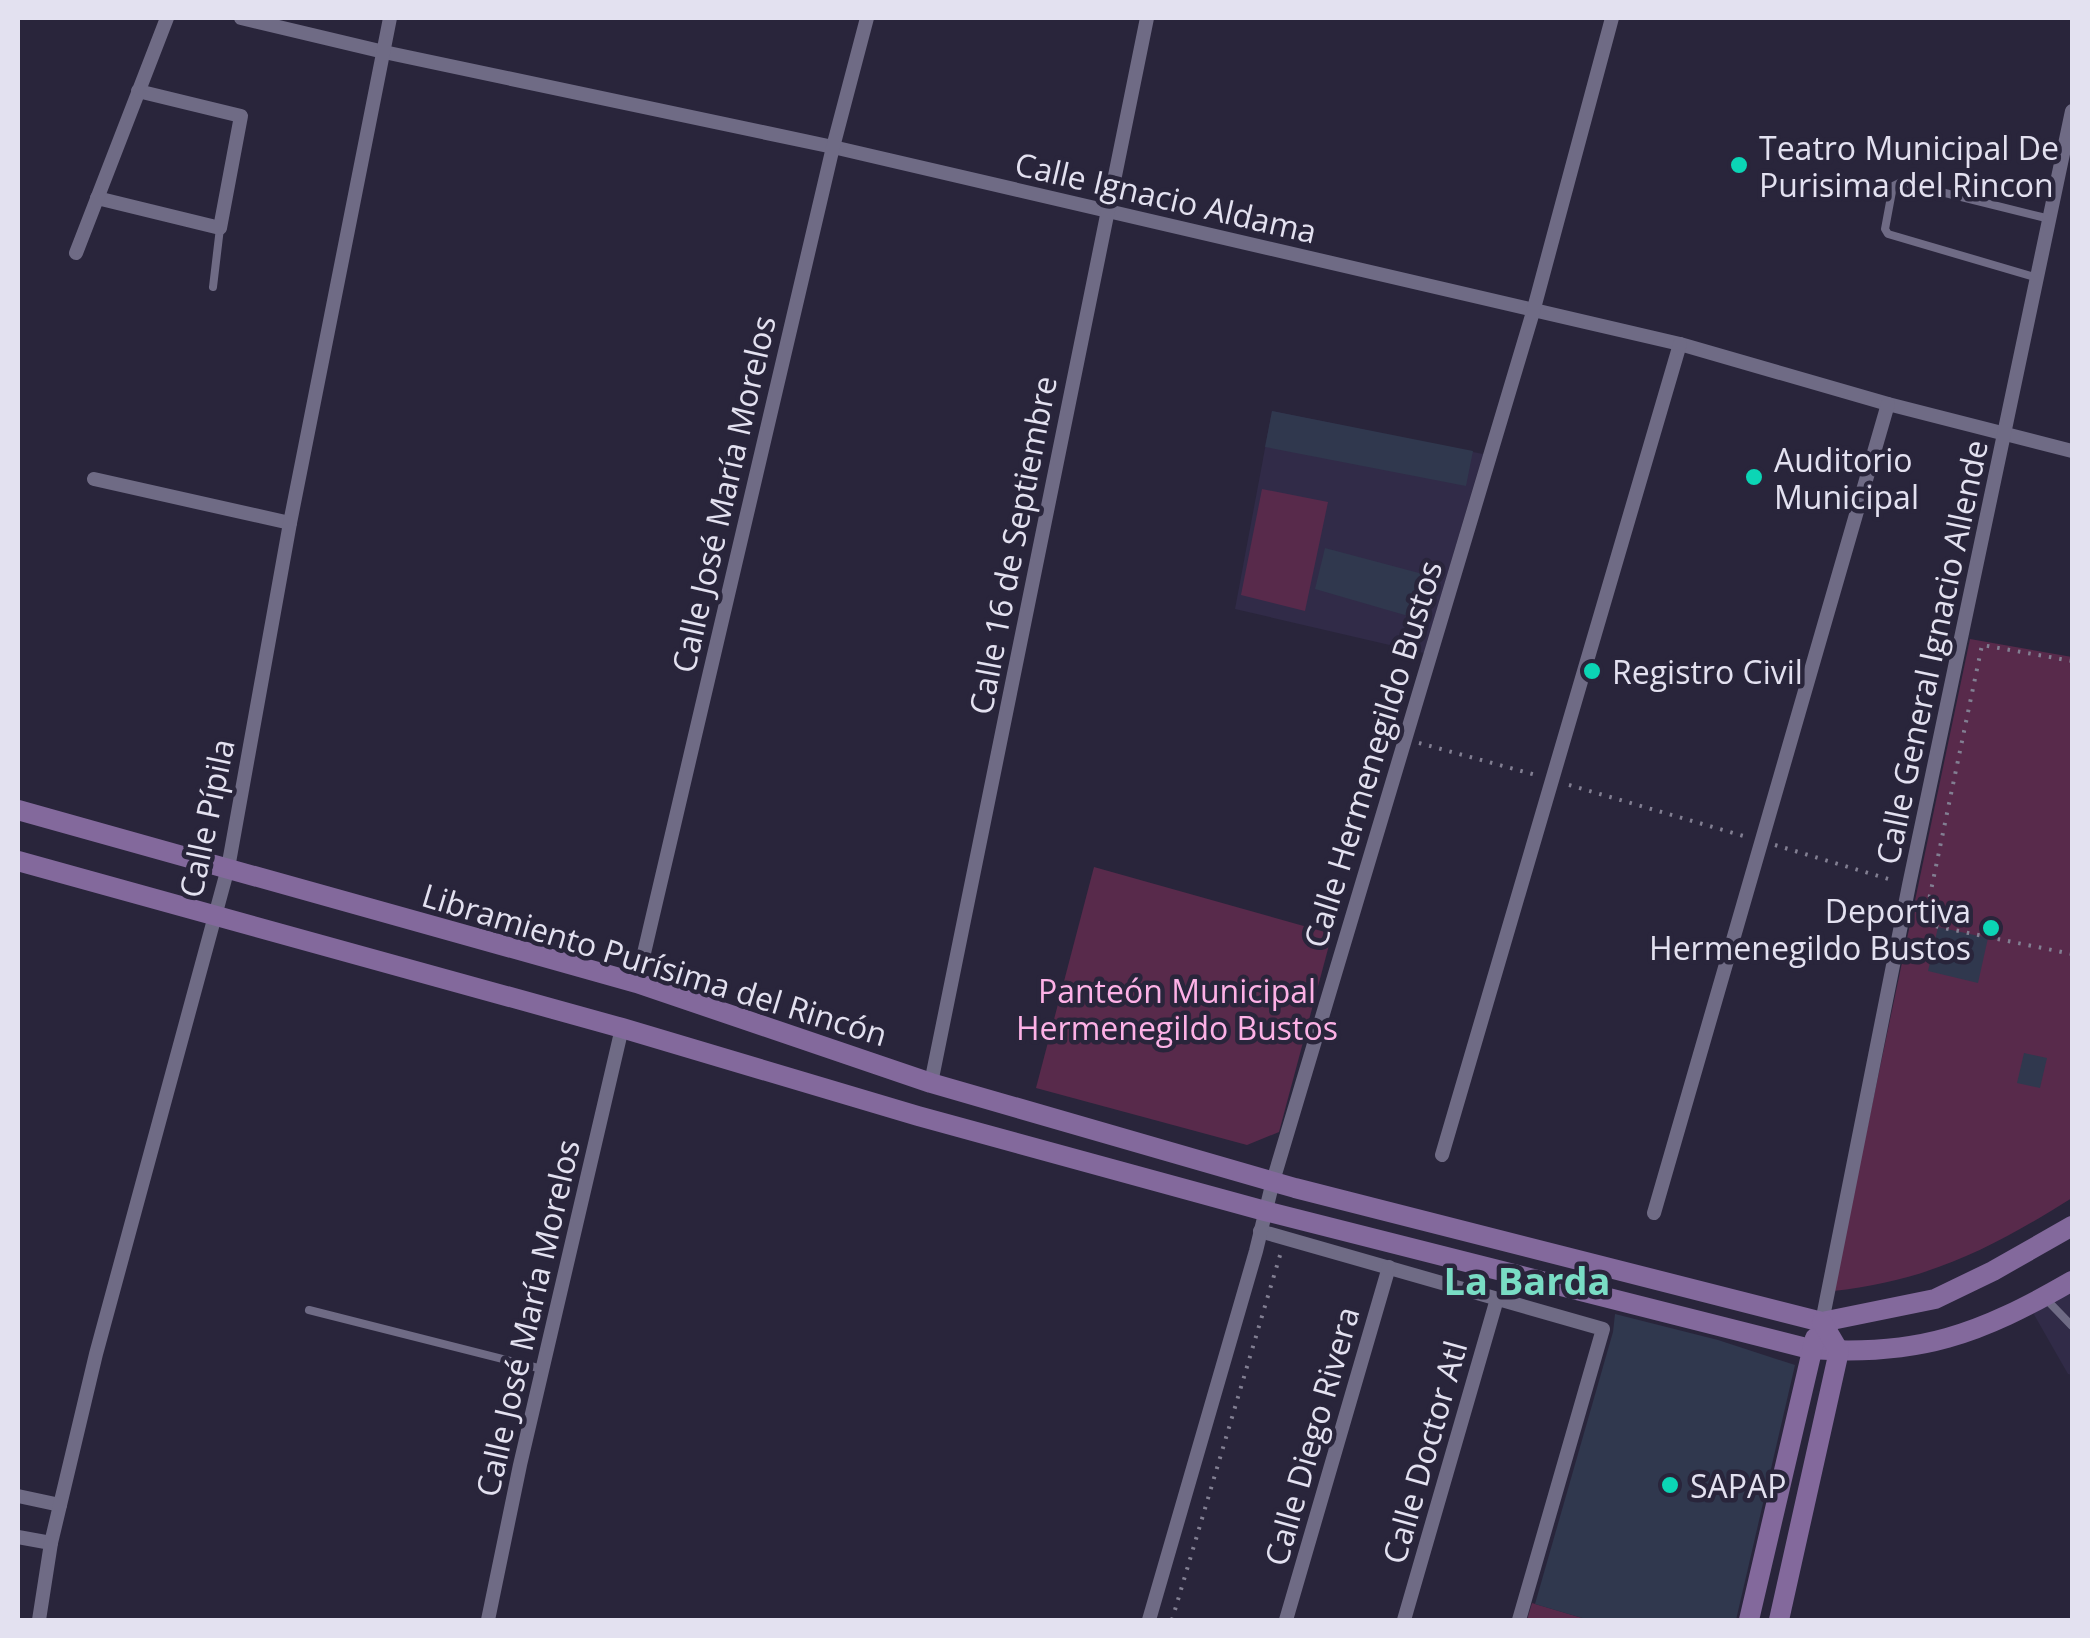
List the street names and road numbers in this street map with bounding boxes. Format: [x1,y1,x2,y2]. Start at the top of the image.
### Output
street label: Calle Ignacio Aldama [1011,141,1321,253]
street label: Calle José María Morelos [661,311,785,677]
street label: Calle 16 de Septiembre [958,372,1066,718]
street label: Calle General Ignacio Allende [1865,436,1997,868]
street label: Calle Hermenegildo Bustos [1293,555,1451,953]
street label: Calle Pípila [168,735,244,901]
street label: Libramiento Purísima del Rincón [417,873,893,1055]
street label: Calle José María Morelos [465,1135,589,1501]
street label: Calle Diego Rivera [1254,1302,1368,1570]
street label: Calle Doctor Atl [1372,1336,1476,1568]

